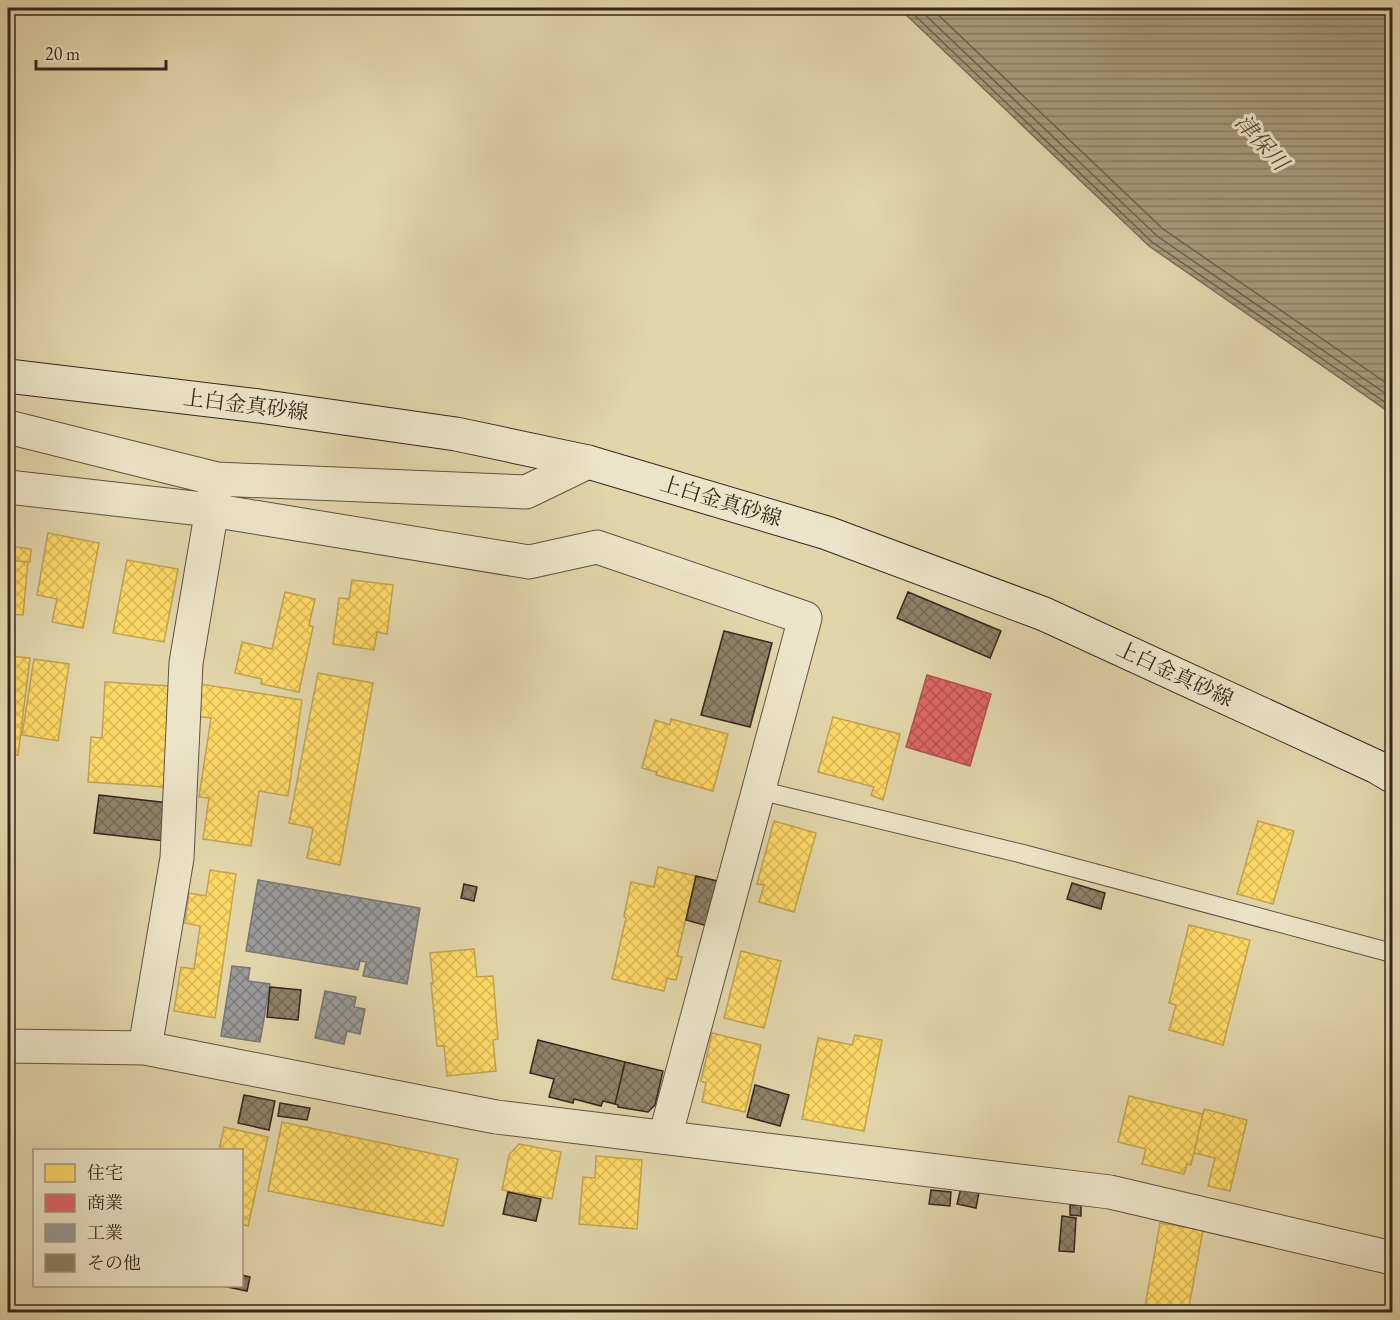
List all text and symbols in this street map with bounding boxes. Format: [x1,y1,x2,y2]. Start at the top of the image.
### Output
scale bar [36,33,166,71]
text: 20 m [45,42,80,65]
water label: 津保川 [1229,108,1296,178]
street label: 上白金真砂線 [182,383,310,426]
street label: 上白金真砂線 [657,469,785,532]
street label: 上白金真砂線 [1112,635,1238,712]
legend [33,1149,243,1287]
text: 住宅 [87,1161,123,1184]
text: 商業 [87,1191,123,1214]
text: 工業 [87,1221,123,1244]
text: その他 [87,1251,141,1274]

